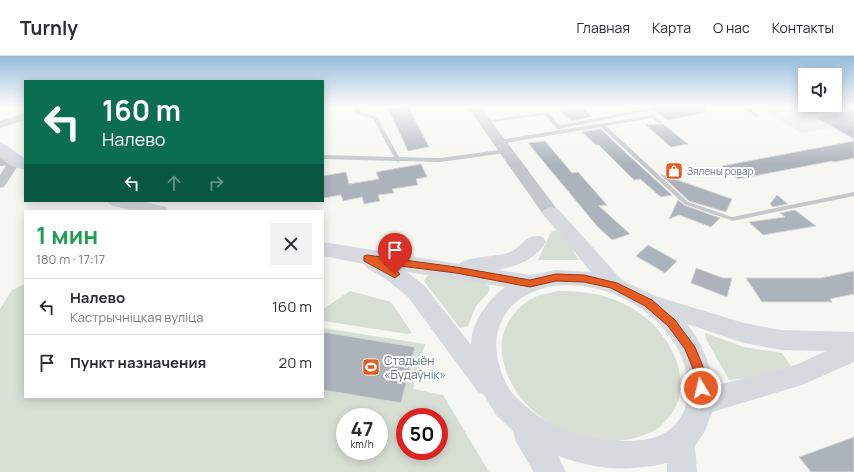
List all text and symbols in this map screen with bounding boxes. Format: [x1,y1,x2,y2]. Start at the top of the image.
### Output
text: Turnly [20,15,78,41]
text: Главная [577,18,630,37]
text: Карта [652,18,691,37]
text: О нас [713,18,750,37]
text: Контакты [772,18,834,37]
map controls [798,68,842,112]
button: sound [798,68,842,112]
text: 160 m [102,91,181,129]
icon: left [36,96,88,148]
text: Налево [102,127,166,151]
shop icon: Зялены ровар [664,161,684,181]
place label: Зялены ровар [687,164,753,178]
icon: left [121,172,143,194]
icon: ahead [163,172,185,194]
icon: right [205,172,227,194]
text: 1 мин [36,218,98,251]
button: close [270,223,312,265]
pin [378,233,412,274]
icon: arrive [384,239,406,261]
text: 180 m · 17:17 [36,250,105,268]
text: Налево [70,287,125,308]
icon: left [36,296,58,318]
text: 160 m [272,296,312,317]
text: Кастрычніцкая вуліца [70,308,204,326]
icon: arrive [36,352,58,374]
text: Пункт назначения [70,352,206,373]
text: 20 m [279,352,312,373]
place label: Стадыён «Будаўнік» [384,352,446,383]
sports icon: Стадыён «Будаўнік» [361,357,381,377]
position arrow [680,367,722,409]
speed limit sign: 50 [396,408,448,460]
text: 47 [351,415,373,442]
text: km/h [350,437,374,451]

